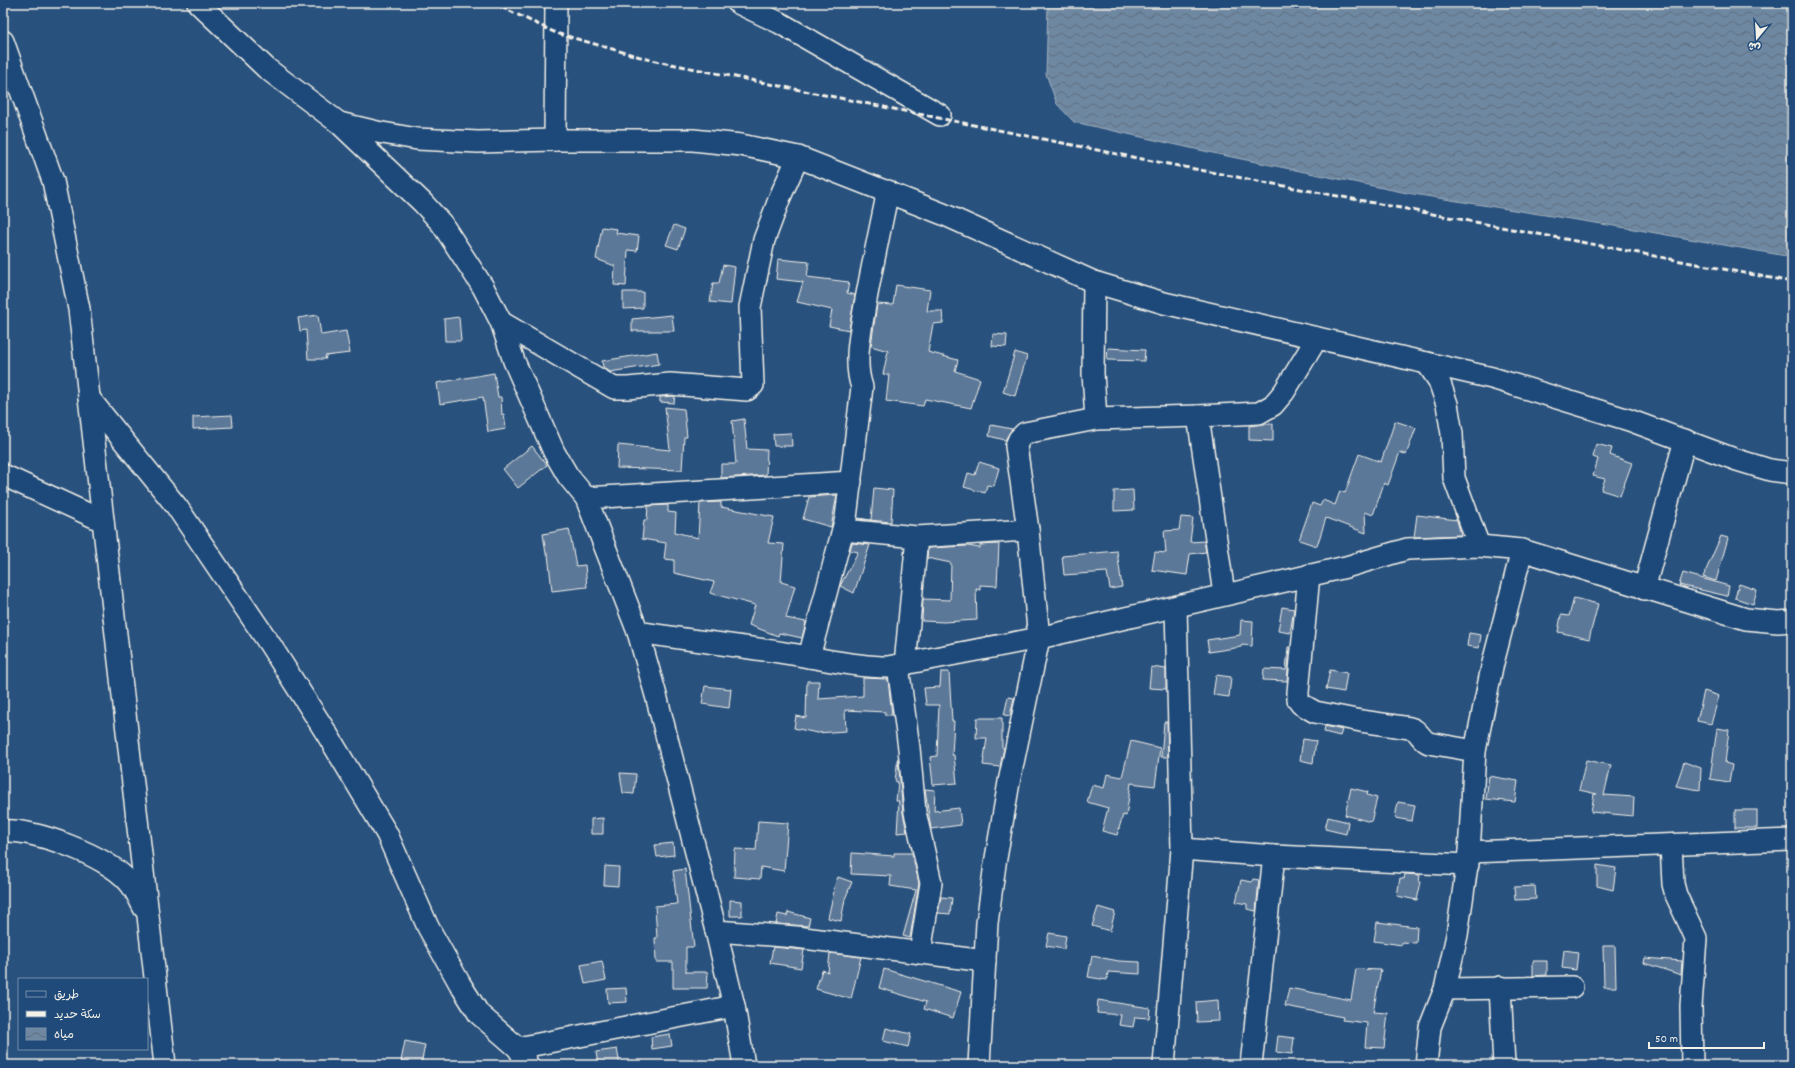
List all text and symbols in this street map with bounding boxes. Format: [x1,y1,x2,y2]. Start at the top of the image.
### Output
north arrow [1737,18,1777,58]
text: ش [1746,36,1763,55]
legend [18,978,148,1050]
text: طريق [54,987,79,1004]
text: سكة حديد [54,1007,101,1024]
scale bar [1649,1024,1764,1050]
text: مياه [54,1027,74,1044]
text: 50 m [1655,1031,1678,1048]

